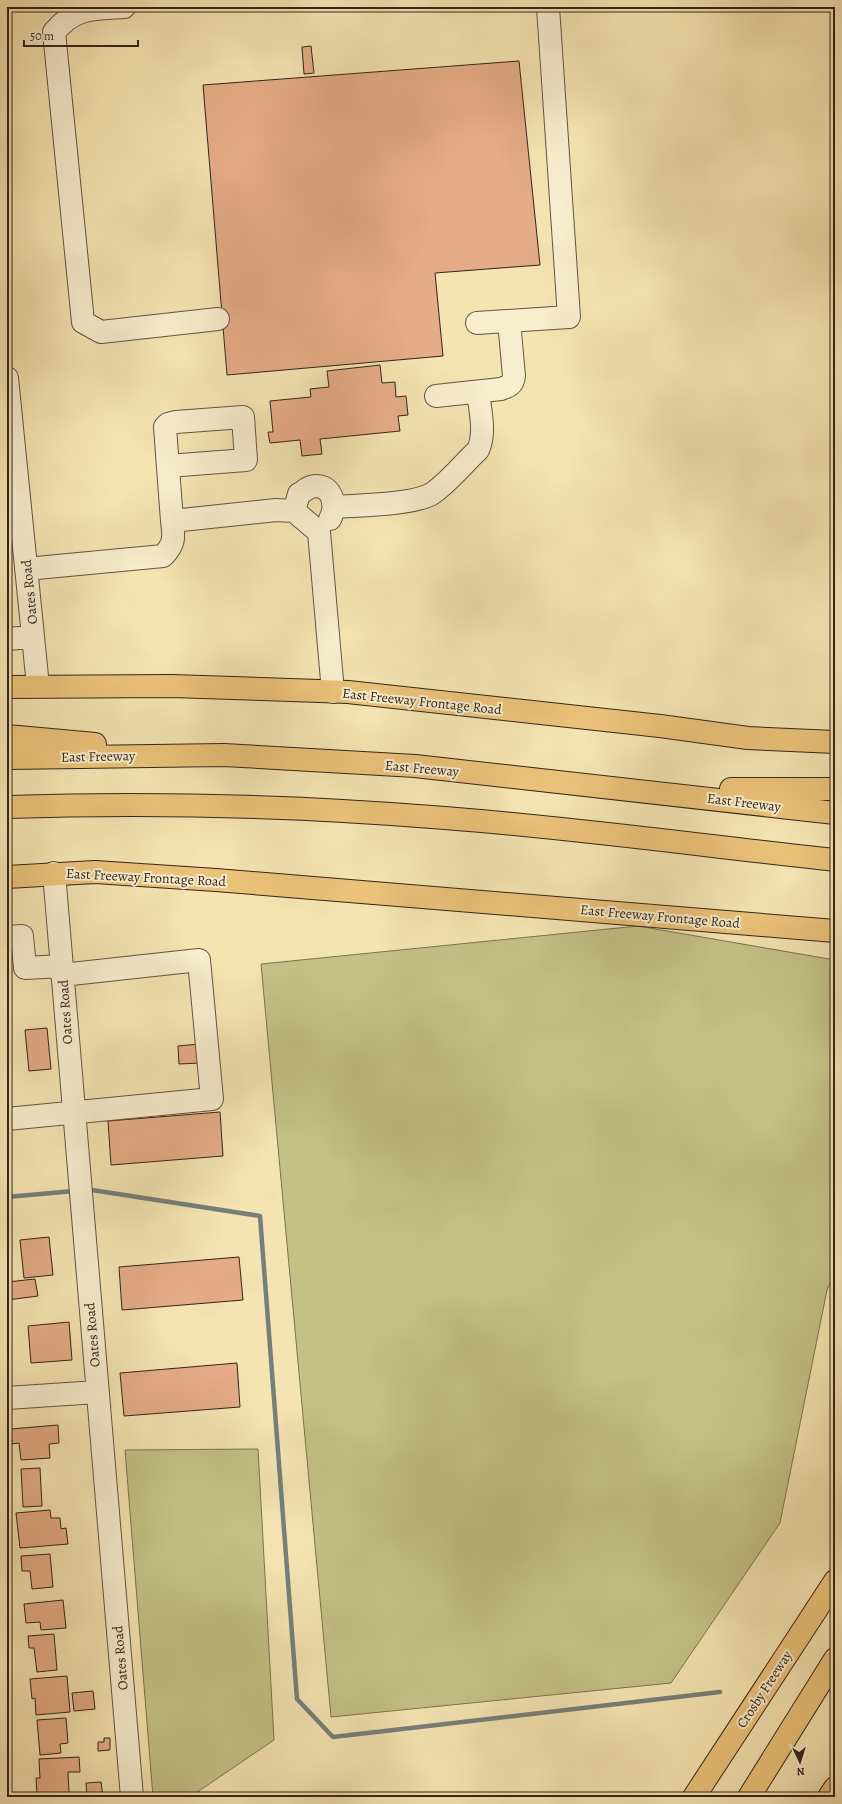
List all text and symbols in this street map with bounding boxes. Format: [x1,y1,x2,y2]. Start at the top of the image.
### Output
scale bar [24,22,138,48]
text: 50 m [30,28,54,44]
street label: Oates Road [17,558,42,625]
street label: East Freeway Frontage Road [341,684,503,719]
street label: East Freeway [61,746,136,767]
street label: East Freeway [384,756,461,781]
street label: East Freeway [706,789,783,817]
street label: East Freeway Frontage Road [65,864,227,891]
street label: East Freeway Frontage Road [579,900,741,933]
street label: Oates Road [54,979,77,1045]
street label: Oates Road [80,1301,105,1368]
street label: Oates Road [108,1624,133,1691]
street label: Crosby Freeway [732,1646,797,1732]
north arrow [780,1742,820,1782]
text: N [796,1764,805,1779]

